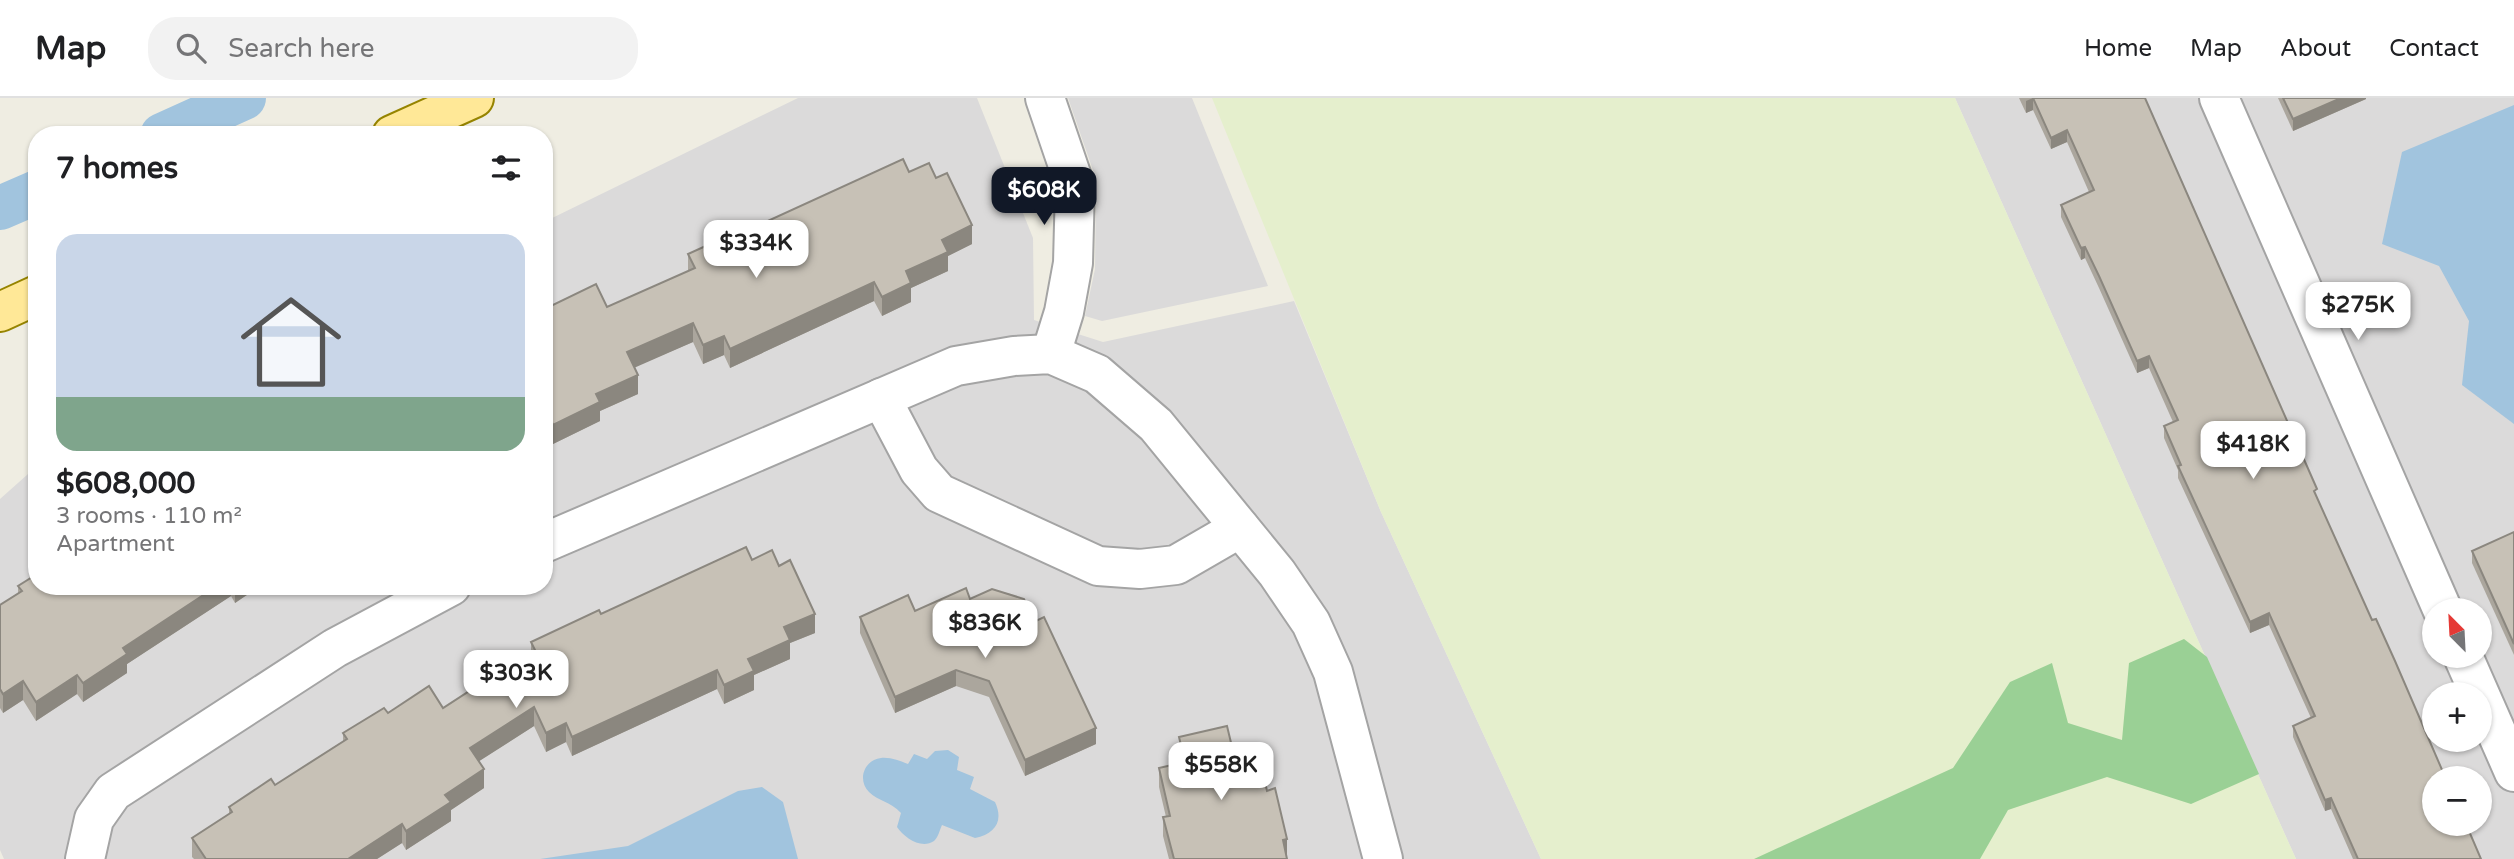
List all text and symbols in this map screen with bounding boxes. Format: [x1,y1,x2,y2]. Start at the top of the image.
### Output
search box [148,17,638,80]
text: Map [35,29,106,68]
icon: search [172,29,210,67]
text: Search here [228,33,374,64]
text: Home [2084,34,2152,63]
text: Map [2190,34,2242,63]
text: About [2280,34,2351,63]
text: Contact [2389,34,2479,63]
icon: filters [487,149,525,187]
text: 7 homes [56,150,178,187]
pin: $608K [995,167,1093,227]
text: $608K [1008,176,1080,204]
pin: $334K [707,220,805,280]
text: $334K [720,229,792,257]
icon: home [228,279,354,405]
pin: $275K [2309,282,2407,342]
text: $275K [2322,291,2394,319]
pin: $418K [2204,422,2302,481]
text: $418K [2217,430,2289,458]
text: $608,000 [56,465,195,502]
text: 3 rooms · 110 m² [56,502,242,530]
text: Apartment [56,530,175,558]
north arrow [2422,598,2492,668]
map controls [2422,598,2492,836]
pin: $836K [936,601,1034,660]
text: $836K [949,609,1021,637]
pin: $303K [467,650,565,710]
text: $303K [480,659,552,687]
button: + [2422,682,2492,752]
pin: $558K [1172,742,1270,802]
text: $558K [1185,751,1257,779]
button: − [2422,766,2492,836]

